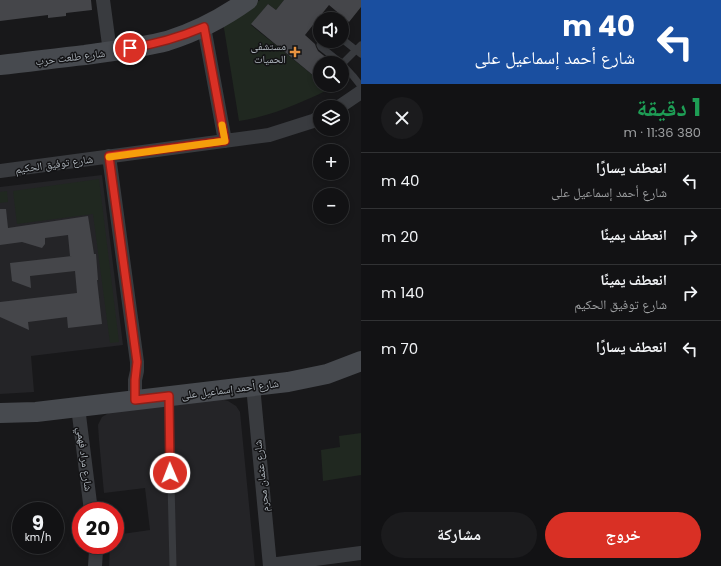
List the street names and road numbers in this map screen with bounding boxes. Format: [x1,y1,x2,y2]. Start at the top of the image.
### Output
street label: شارع طلعت حرب [34,45,106,69]
street label: شارع توفيق الحكيم [14,151,94,177]
street label: شارع أحمد إسماعيل على [180,375,280,403]
street label: شارع مراد فهمي [72,426,97,492]
street label: شارع عثمان محرم [249,439,273,513]

